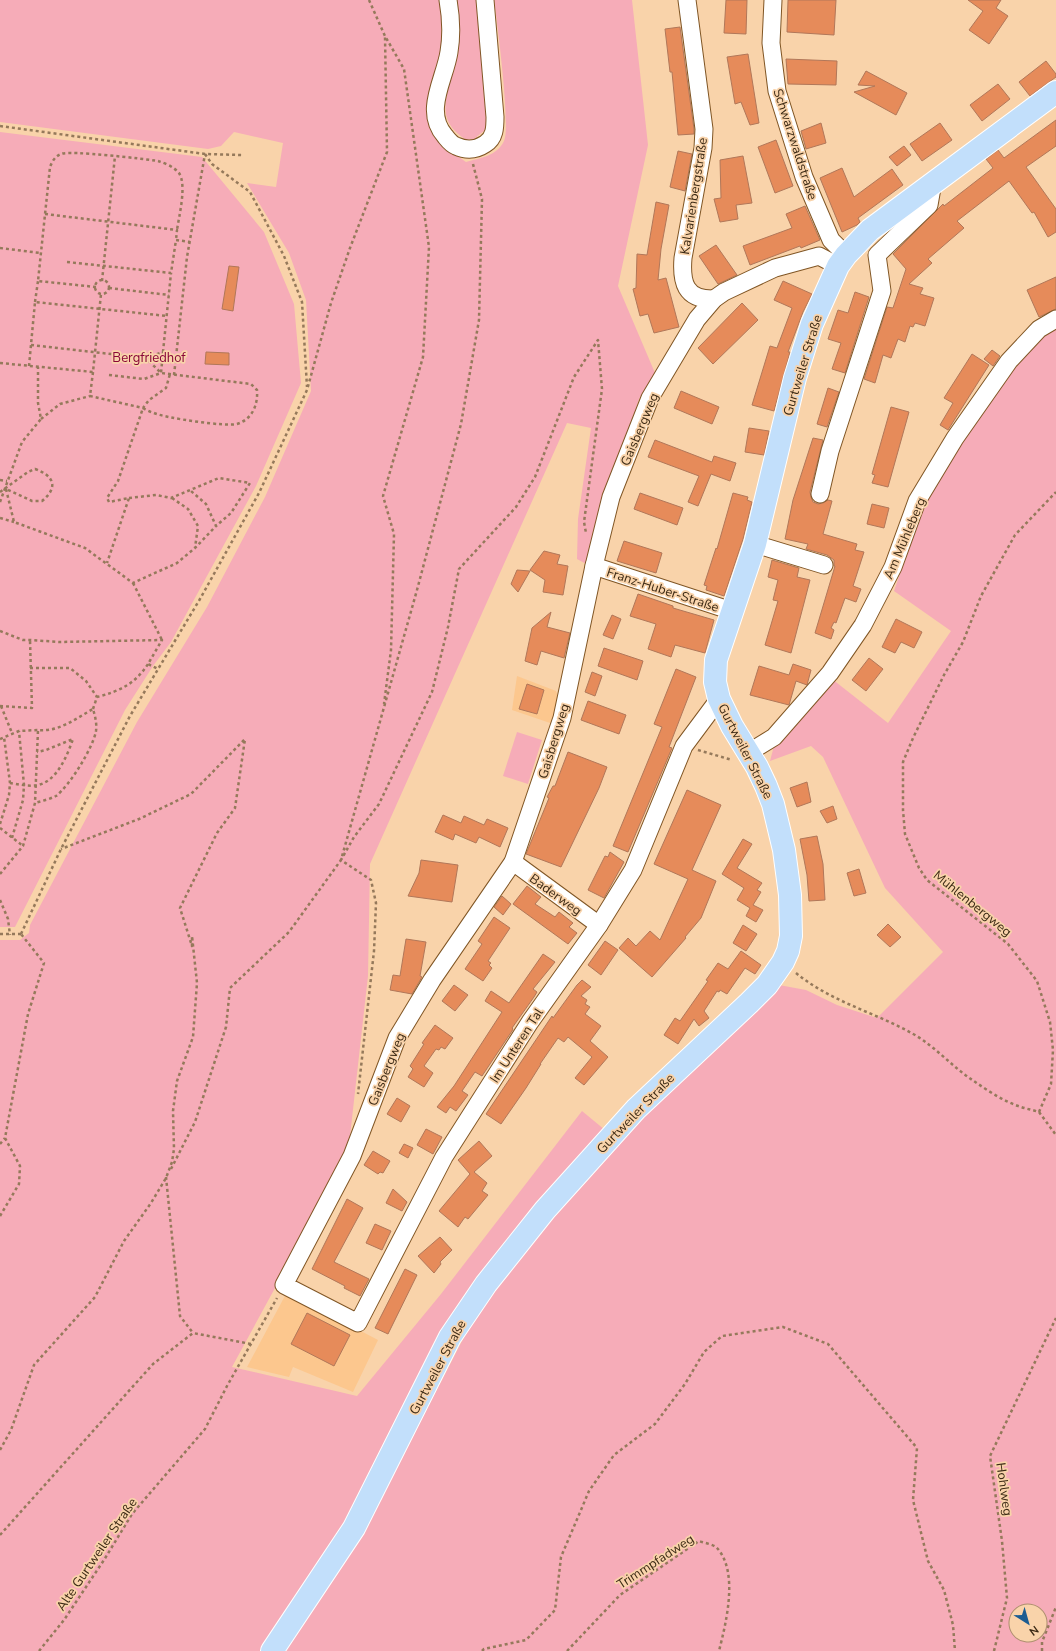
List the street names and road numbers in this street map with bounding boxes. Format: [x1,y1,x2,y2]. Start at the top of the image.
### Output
street label: Schwarzwaldstraße [769,86,822,202]
street label: Kalvarienbergstraße [676,136,712,256]
street label: Gurtweiler Straße [779,313,827,418]
street label: Gaisbergweg [616,390,663,469]
street label: Am Mühleberg [880,495,930,582]
street label: Franz-Huber-Straße [604,563,721,617]
street label: Gurtweiler Straße [713,701,777,802]
street label: Gaisbergweg [534,702,574,781]
street label: Mühlenbergweg [929,867,1015,941]
street label: Baderweg [526,870,585,920]
street label: Im Unteren Tal [486,1005,548,1086]
street label: Gaisbergweg [364,1030,410,1109]
street label: Gurtweiler Straße [593,1070,679,1158]
street label: Gurtweiler Straße [405,1317,470,1418]
street label: Hohlweg [991,1461,1017,1517]
street label: Alte Gurtweiler Straße [52,1494,141,1615]
street label: Trimmpfadweg [614,1530,698,1593]

